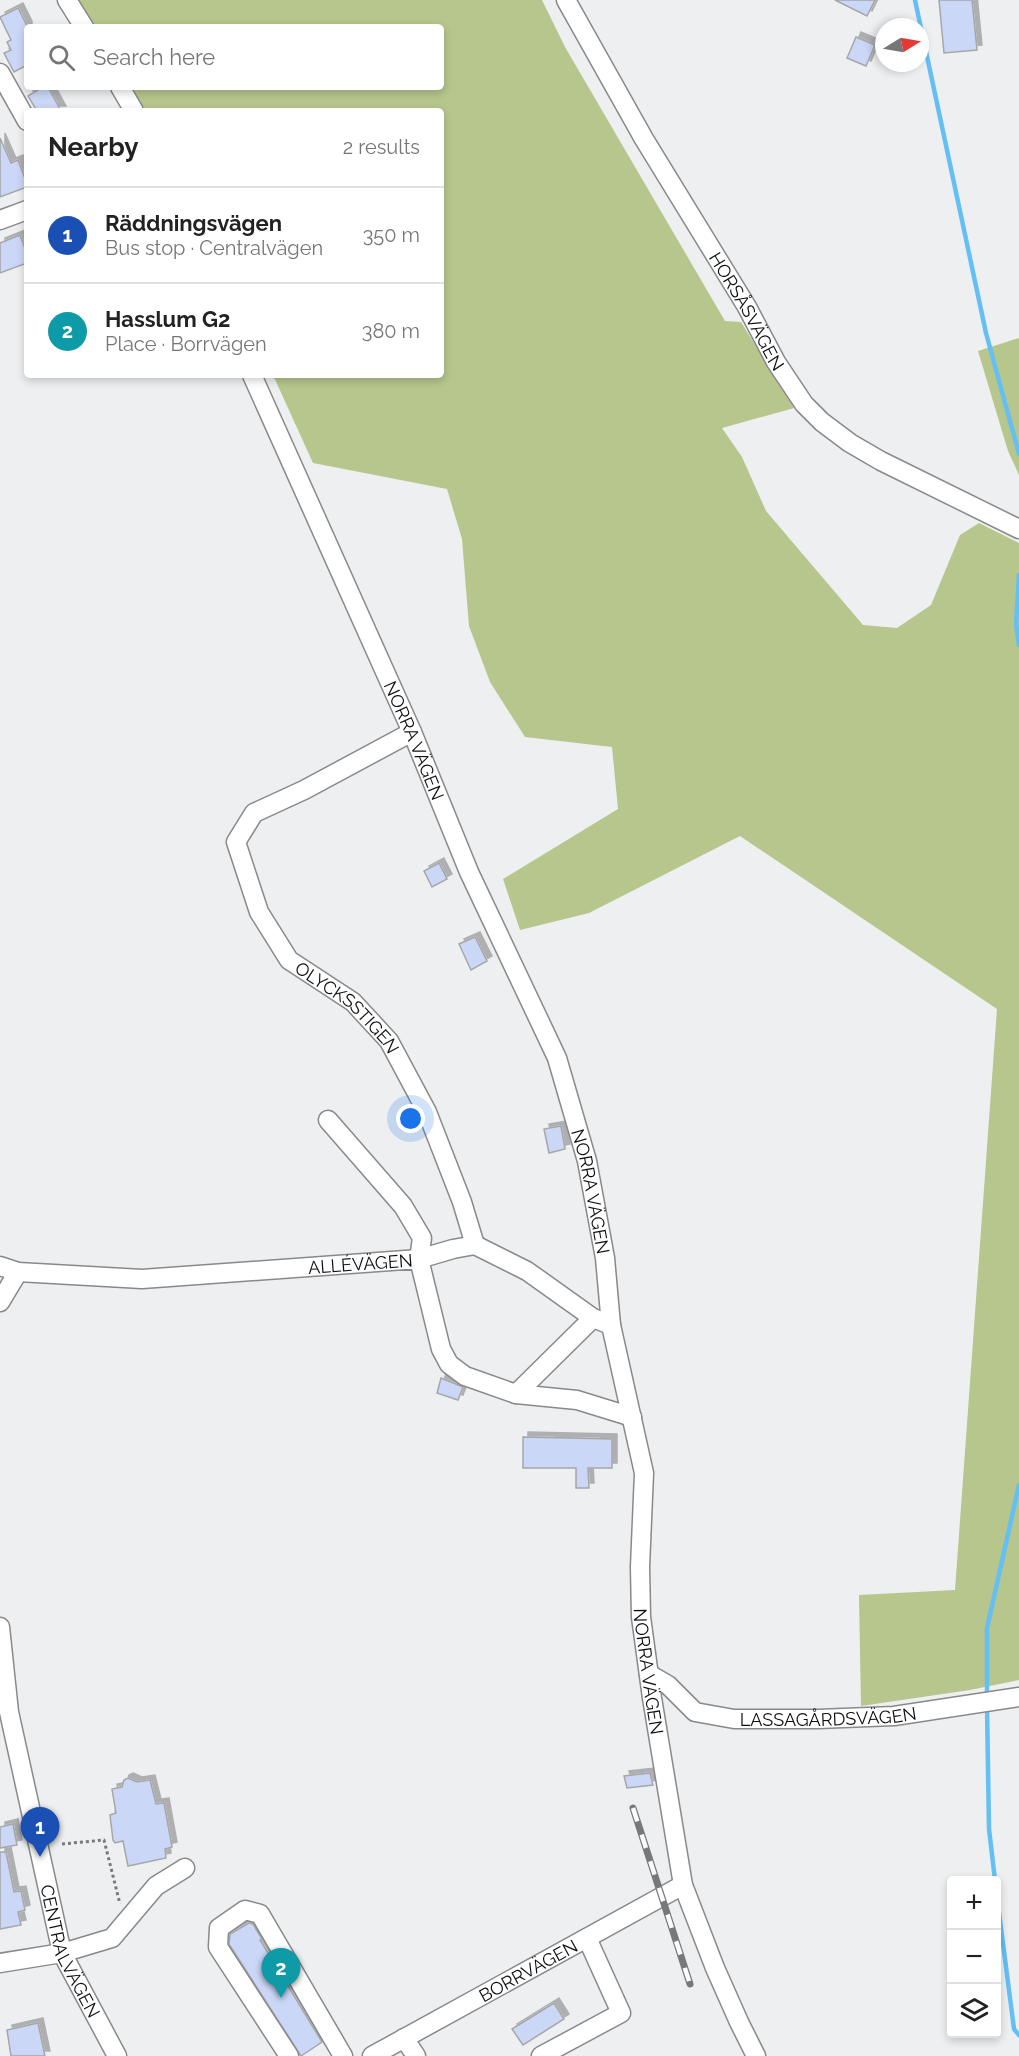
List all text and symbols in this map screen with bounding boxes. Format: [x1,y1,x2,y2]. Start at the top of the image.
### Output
north arrow [875,18,929,72]
search box [24,24,444,90]
icon: search [45,41,78,74]
text: Search here [93,44,215,70]
text: Nearby [48,132,138,162]
text: 2 results [343,135,420,159]
text: Räddningsvägen [105,210,282,236]
text: 1 [63,223,72,247]
text: 350 m [363,223,420,247]
text: Bus stop · Centralvägen [105,236,323,260]
street label: HORSÅSVÄGEN [705,248,789,374]
text: Hasslum G2 [105,306,230,332]
text: 2 [62,319,73,343]
text: 380 m [362,319,420,343]
text: Place · Borrvägen [105,332,267,356]
street label: NORRA VÄGEN [380,678,449,803]
street label: OLYCKSSTIGEN [292,957,404,1057]
your location [396,1104,425,1133]
street label: NORRA VÄGEN [568,1126,615,1255]
street label: ALLÉVÄGEN [307,1249,413,1277]
street label: NORRA VÄGEN [630,1608,668,1736]
street label: LASSAGÅRDSVÄGEN [740,1702,918,1730]
pin: 1 [20,1808,60,1857]
map controls [947,1876,1001,2038]
button: + [947,1876,1001,1930]
street label: CENTRALVÄGEN [37,1882,105,2021]
button: − [947,1930,1001,1984]
street label: BORRVÄGEN [475,1935,581,2006]
pin: 2 [262,1948,300,1998]
button: layers [947,1984,1001,2038]

